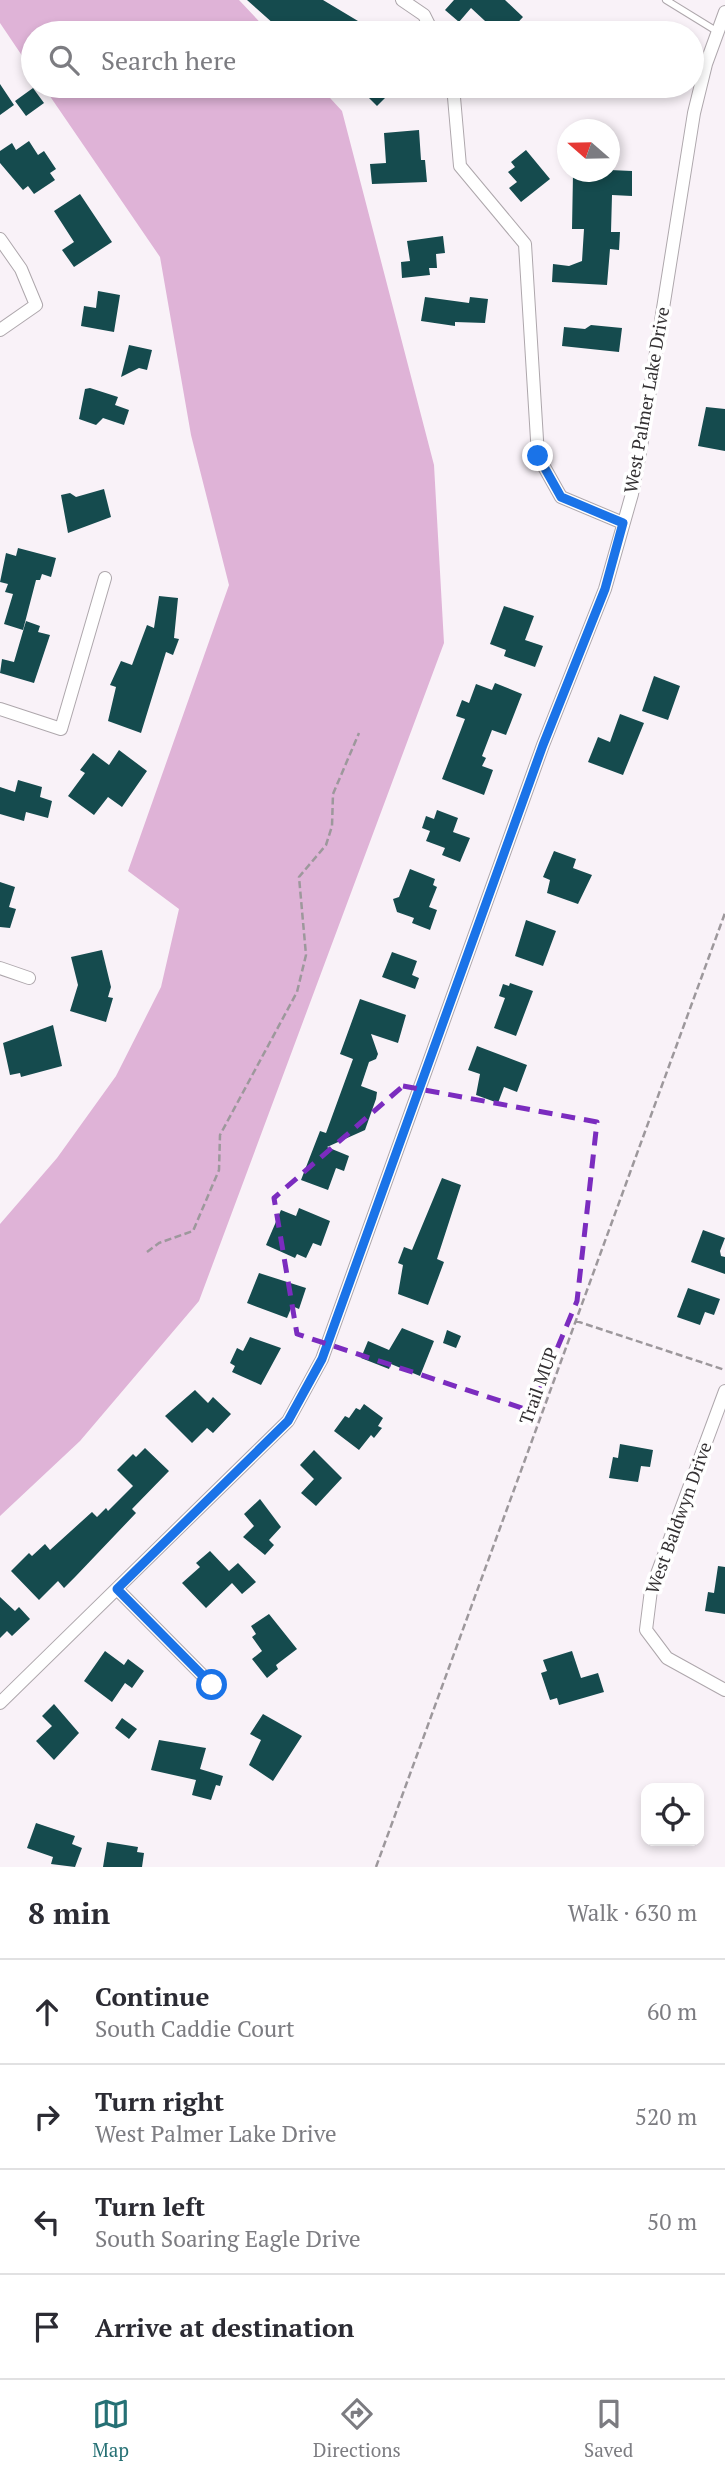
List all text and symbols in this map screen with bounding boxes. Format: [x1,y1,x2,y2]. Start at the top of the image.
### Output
search box [21,21,704,98]
icon: search [45,41,83,79]
text: Search here [101,43,236,77]
north arrow [557,119,620,182]
street label: West Palmer Lake Drive [618,305,674,495]
route end [522,440,553,471]
street label: Trail MUP [513,1344,563,1427]
street label: West Baldwyn Drive [639,1438,717,1597]
route start [196,1669,227,1700]
map controls [641,1783,704,1846]
button: locate [641,1783,704,1846]
text: 8 min [28,1893,110,1933]
text: Walk · 630 m [568,1897,697,1928]
text: Continue [95,1979,209,2013]
icon: ahead [28,1993,66,2031]
text: 60 m [647,1996,697,2027]
text: South Caddie Court [95,2013,294,2044]
text: Turn right [95,2084,224,2118]
icon: right [28,2098,66,2136]
text: 520 m [635,2101,697,2132]
text: West Palmer Lake Drive [95,2118,337,2149]
text: Turn left [95,2189,205,2223]
icon: left [28,2203,66,2241]
text: 50 m [647,2206,697,2237]
text: South Soaring Eagle Drive [95,2223,361,2254]
icon: arrive [28,2308,66,2346]
text: Arrive at destination [95,2310,354,2344]
tab: Map [92,2395,130,2462]
tab: Directions [313,2395,401,2462]
tab: Saved [584,2395,633,2462]

